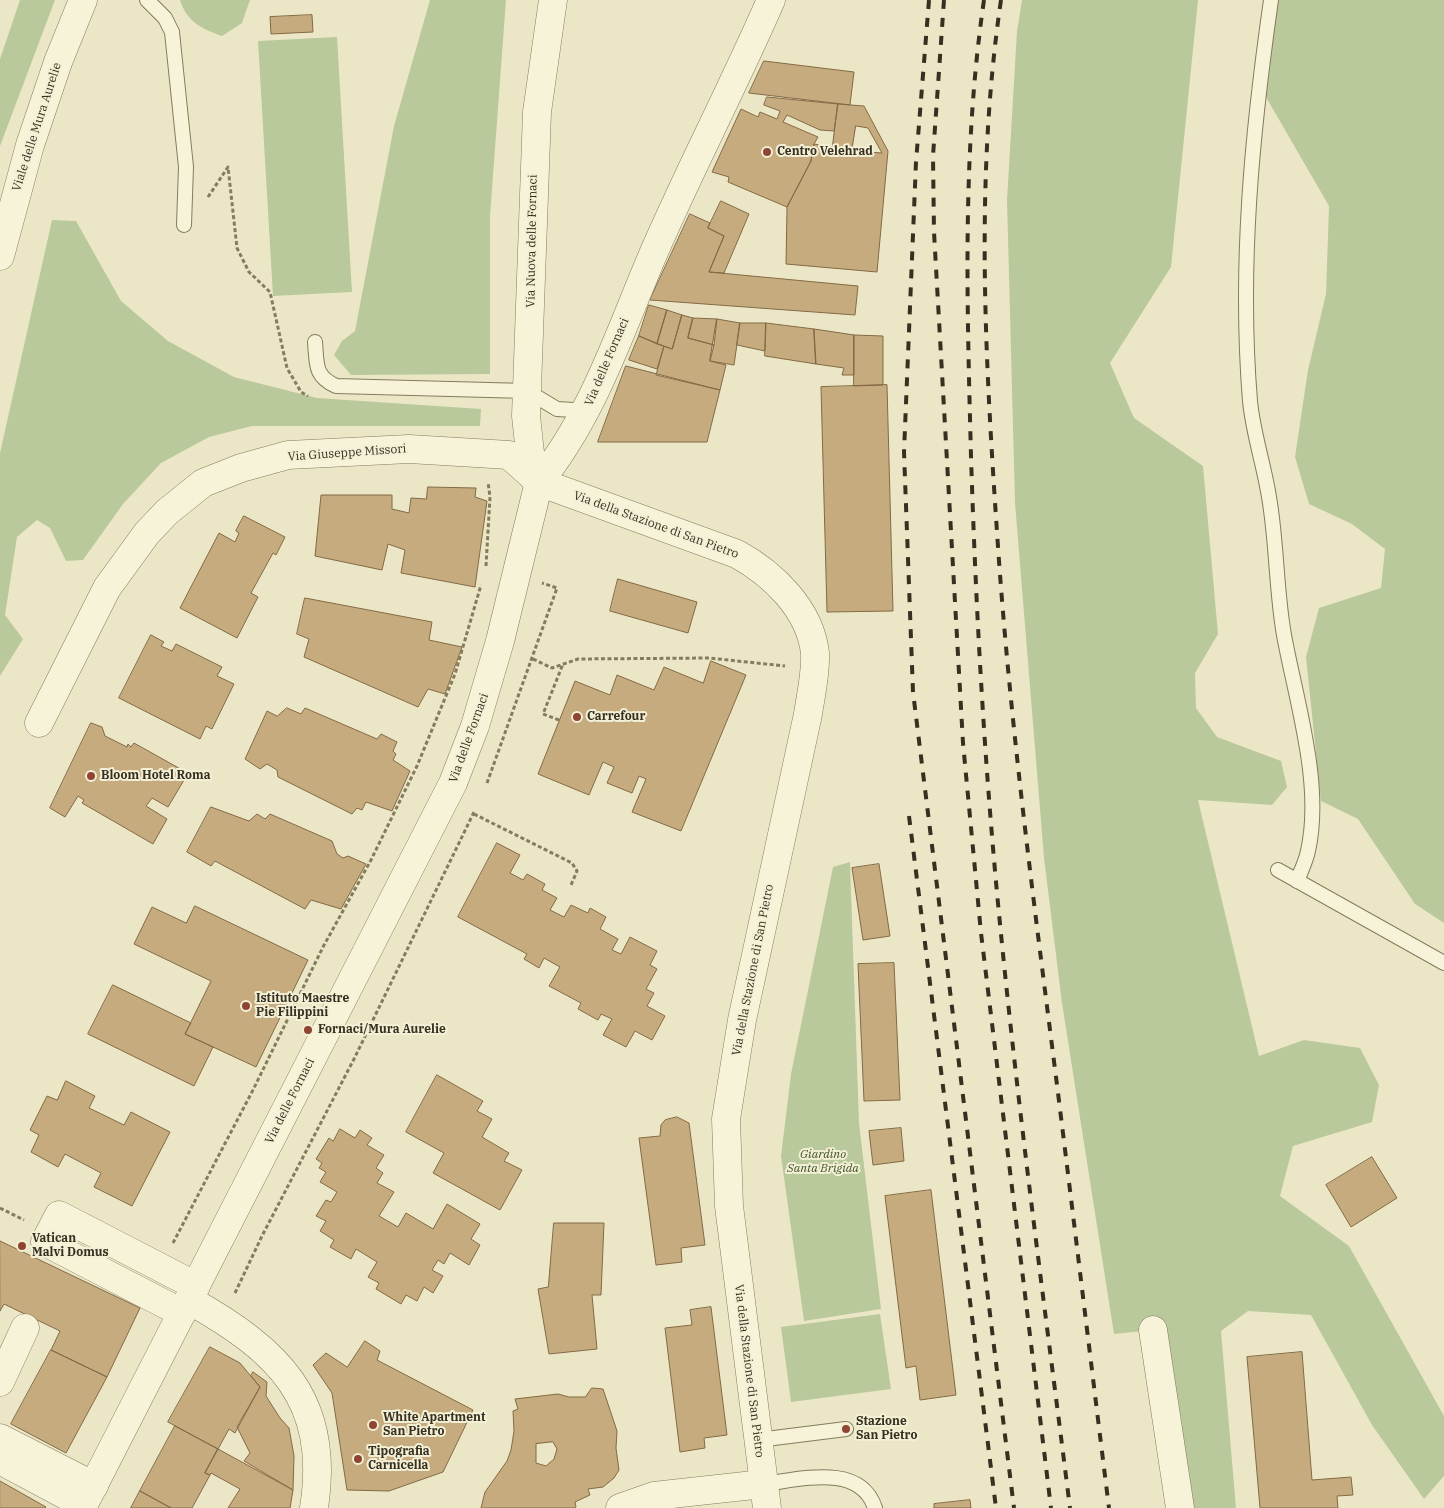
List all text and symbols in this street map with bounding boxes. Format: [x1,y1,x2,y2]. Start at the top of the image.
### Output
street label: Viale delle Mura Aurelie [9,61,65,193]
place label: Centro Velehrad [777,145,873,159]
marker: Centro Velehrad [761,146,773,158]
street label: Via Nuova delle Fornaci [524,174,540,308]
street label: Via delle Fornaci [582,316,632,408]
street label: Via Giuseppe Missori [287,442,407,464]
street label: Via della Stazione di San Pietro [572,488,740,562]
street label: Via delle Fornaci [446,691,492,785]
place label: Carrefour [587,710,645,724]
marker: Carrefour [571,711,583,723]
place label: Bloom Hotel Roma [101,769,211,783]
marker: Bloom Hotel Roma [85,770,97,782]
street label: Via della Stazione di San Pietro [729,883,777,1057]
place label: Istituto Maestre Pie Filippini [256,992,349,1020]
marker: Istituto Maestre Pie Filippini [240,1000,252,1012]
place label: Fornaci/Mura Aurelie [318,1023,446,1037]
marker: Fornaci/Mura Aurelie [302,1024,314,1036]
street label: Via delle Fornaci [262,1056,318,1146]
park label: Giardino Santa Brigida [787,1148,859,1176]
place label: Vatican Malvi Domus [32,1232,109,1260]
marker: Vatican Malvi Domus [16,1240,28,1252]
street label: Via della Stazione di San Pietro [731,1284,767,1458]
place label: White Apartment San Pietro [383,1411,485,1439]
place label: Stazione San Pietro [856,1415,917,1443]
marker: White Apartment San Pietro [367,1419,379,1431]
marker: Stazione San Pietro [840,1423,852,1435]
place label: Tipografia Carnicella [368,1445,430,1473]
marker: Tipografia Carnicella [352,1453,364,1465]

